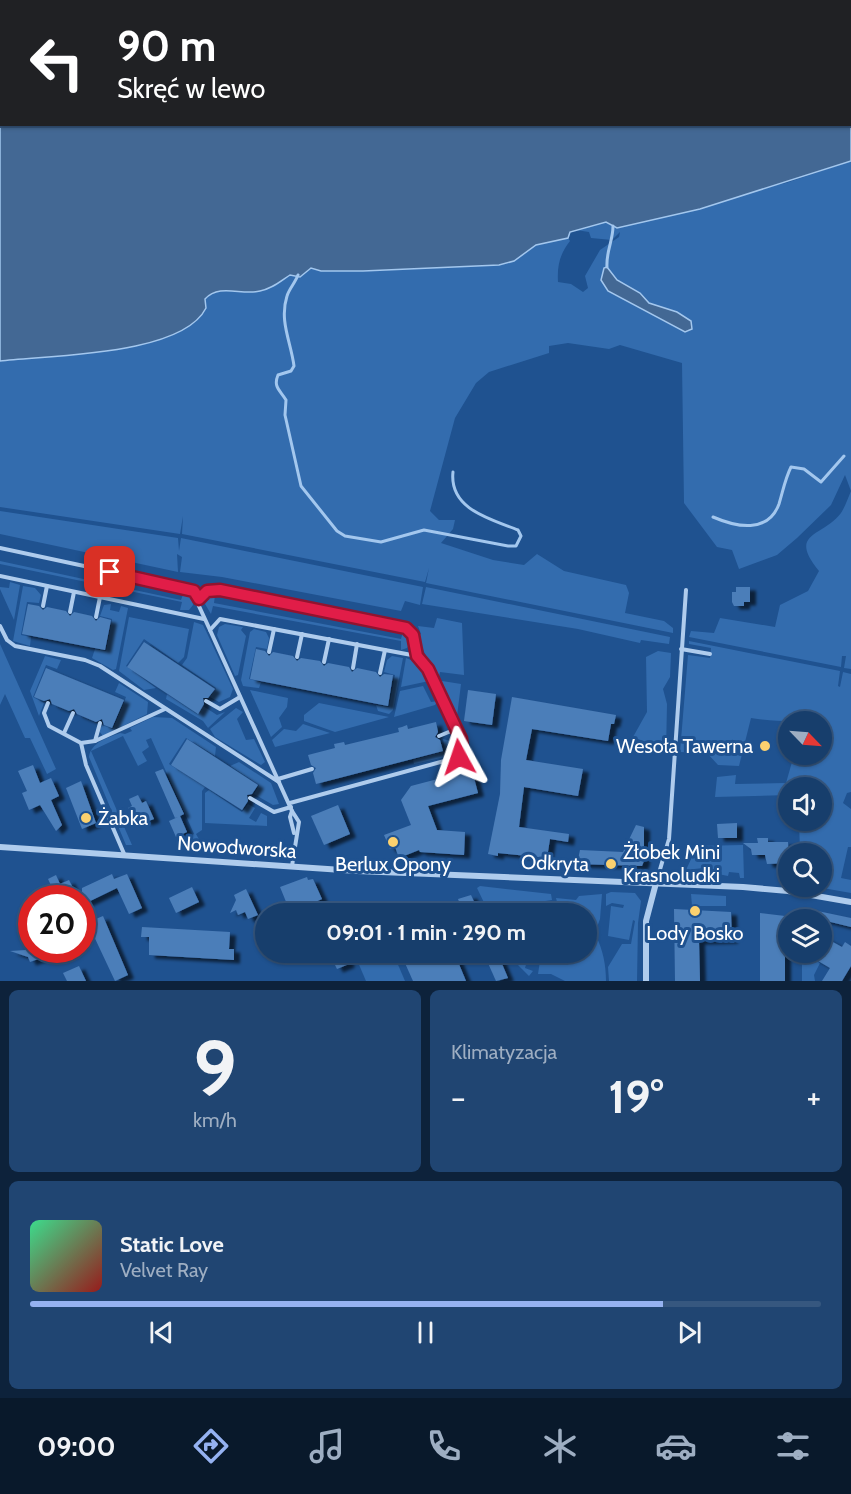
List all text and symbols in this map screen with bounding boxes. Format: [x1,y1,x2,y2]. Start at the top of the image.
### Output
text: 90 m [117,20,216,72]
icon: left [18,24,96,102]
text: Skręć w lewo [117,72,265,105]
pin [84,546,135,597]
icon: arrive [93,555,126,588]
north arrow [778,711,832,765]
map controls [778,711,832,963]
position arrow [427,725,491,789]
place label: Wesoła Tawerna [616,734,753,758]
marker: Wesoła Tawerna [758,739,772,753]
button: sound [778,777,832,831]
place label: Żabka [98,806,149,830]
marker: Żabka [79,811,93,825]
street label: Nowodworska [176,831,298,863]
marker: Berlux Opony [386,835,400,849]
place label: Żłobek Mini Krasnoludki [623,840,720,887]
button: search [778,843,832,897]
street label: Odkryta [521,850,590,876]
place label: Berlux Opony [335,852,451,876]
marker: Żłobek Mini Krasnoludki [604,857,618,871]
speed limit sign: 20 [18,885,96,963]
marker: Lody Bosko [688,904,702,918]
button: layers [778,909,832,963]
text: 09:01 · 1 min · 290 m [326,919,526,946]
place label: Lody Bosko [646,921,744,945]
text: 9 [193,1021,237,1116]
text: Klimatyzacja [451,1040,557,1064]
text: 19° [609,1070,663,1124]
text: − [451,1077,466,1117]
text: + [806,1077,821,1117]
text: km/h [193,1108,237,1132]
text: Static Love [120,1231,224,1258]
text: Velvet Ray [120,1258,208,1282]
icon: previous [145,1316,178,1349]
icon: pause [409,1316,442,1349]
icon: next [673,1316,706,1349]
icon: directions [190,1425,232,1467]
icon: music [306,1425,348,1467]
icon: phone [423,1425,465,1467]
icon: climate [539,1425,581,1467]
icon: car [655,1425,697,1467]
icon: filters [772,1425,814,1467]
text: 09:00 [37,1430,116,1463]

